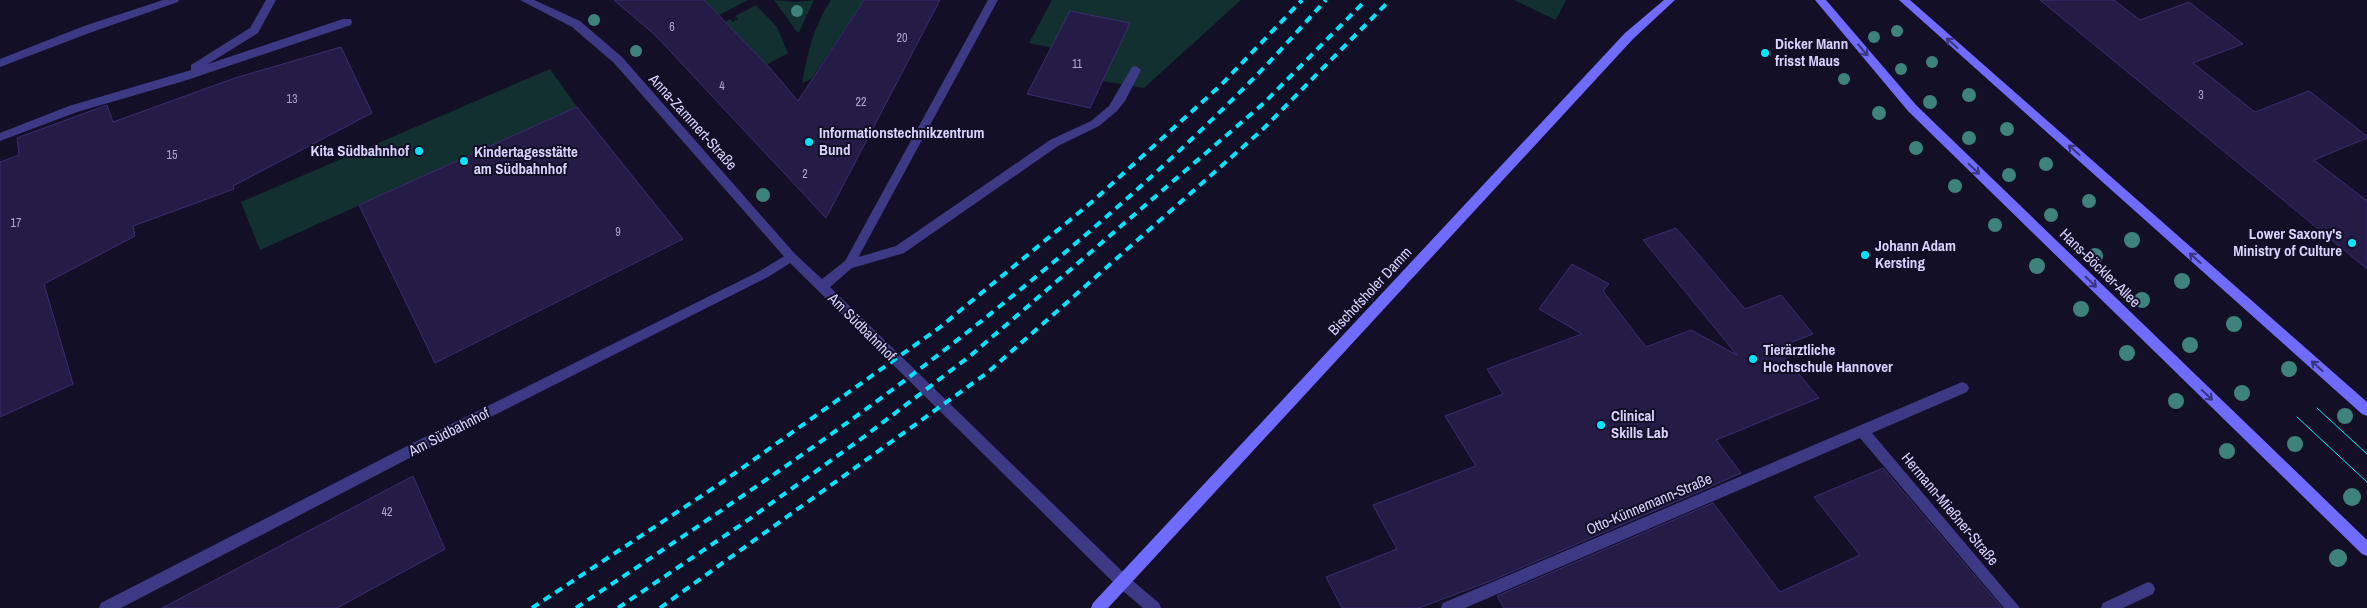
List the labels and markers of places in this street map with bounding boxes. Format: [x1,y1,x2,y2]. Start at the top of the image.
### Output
place label: Dicker Mann frisst Maus [1775,33,1848,71]
marker: Dicker Mann frisst Maus [1759,47,1771,59]
place label: Informationstechnikzentrum Bund [819,122,984,160]
marker: Informationstechnikzentrum Bund [803,136,815,148]
place label: Kita Südbahnhof [311,140,410,161]
place label: Kindertagesstätte am Südbahnhof [474,141,578,179]
marker: Kita Südbahnhof [413,145,425,157]
marker: Kindertagesstätte am Südbahnhof [458,155,470,167]
place label: Lower Saxony's Ministry of Culture [2233,223,2342,261]
place label: Johann Adam Kersting [1875,235,1956,273]
marker: Lower Saxony's Ministry of Culture [2346,237,2358,249]
marker: Johann Adam Kersting [1859,249,1871,261]
place label: Tierärztliche Hochschule Hannover [1763,339,1893,377]
marker: Tierärztliche Hochschule Hannover [1747,353,1759,365]
place label: Clinical Skills Lab [1611,405,1668,443]
marker: Clinical Skills Lab [1595,419,1607,431]

